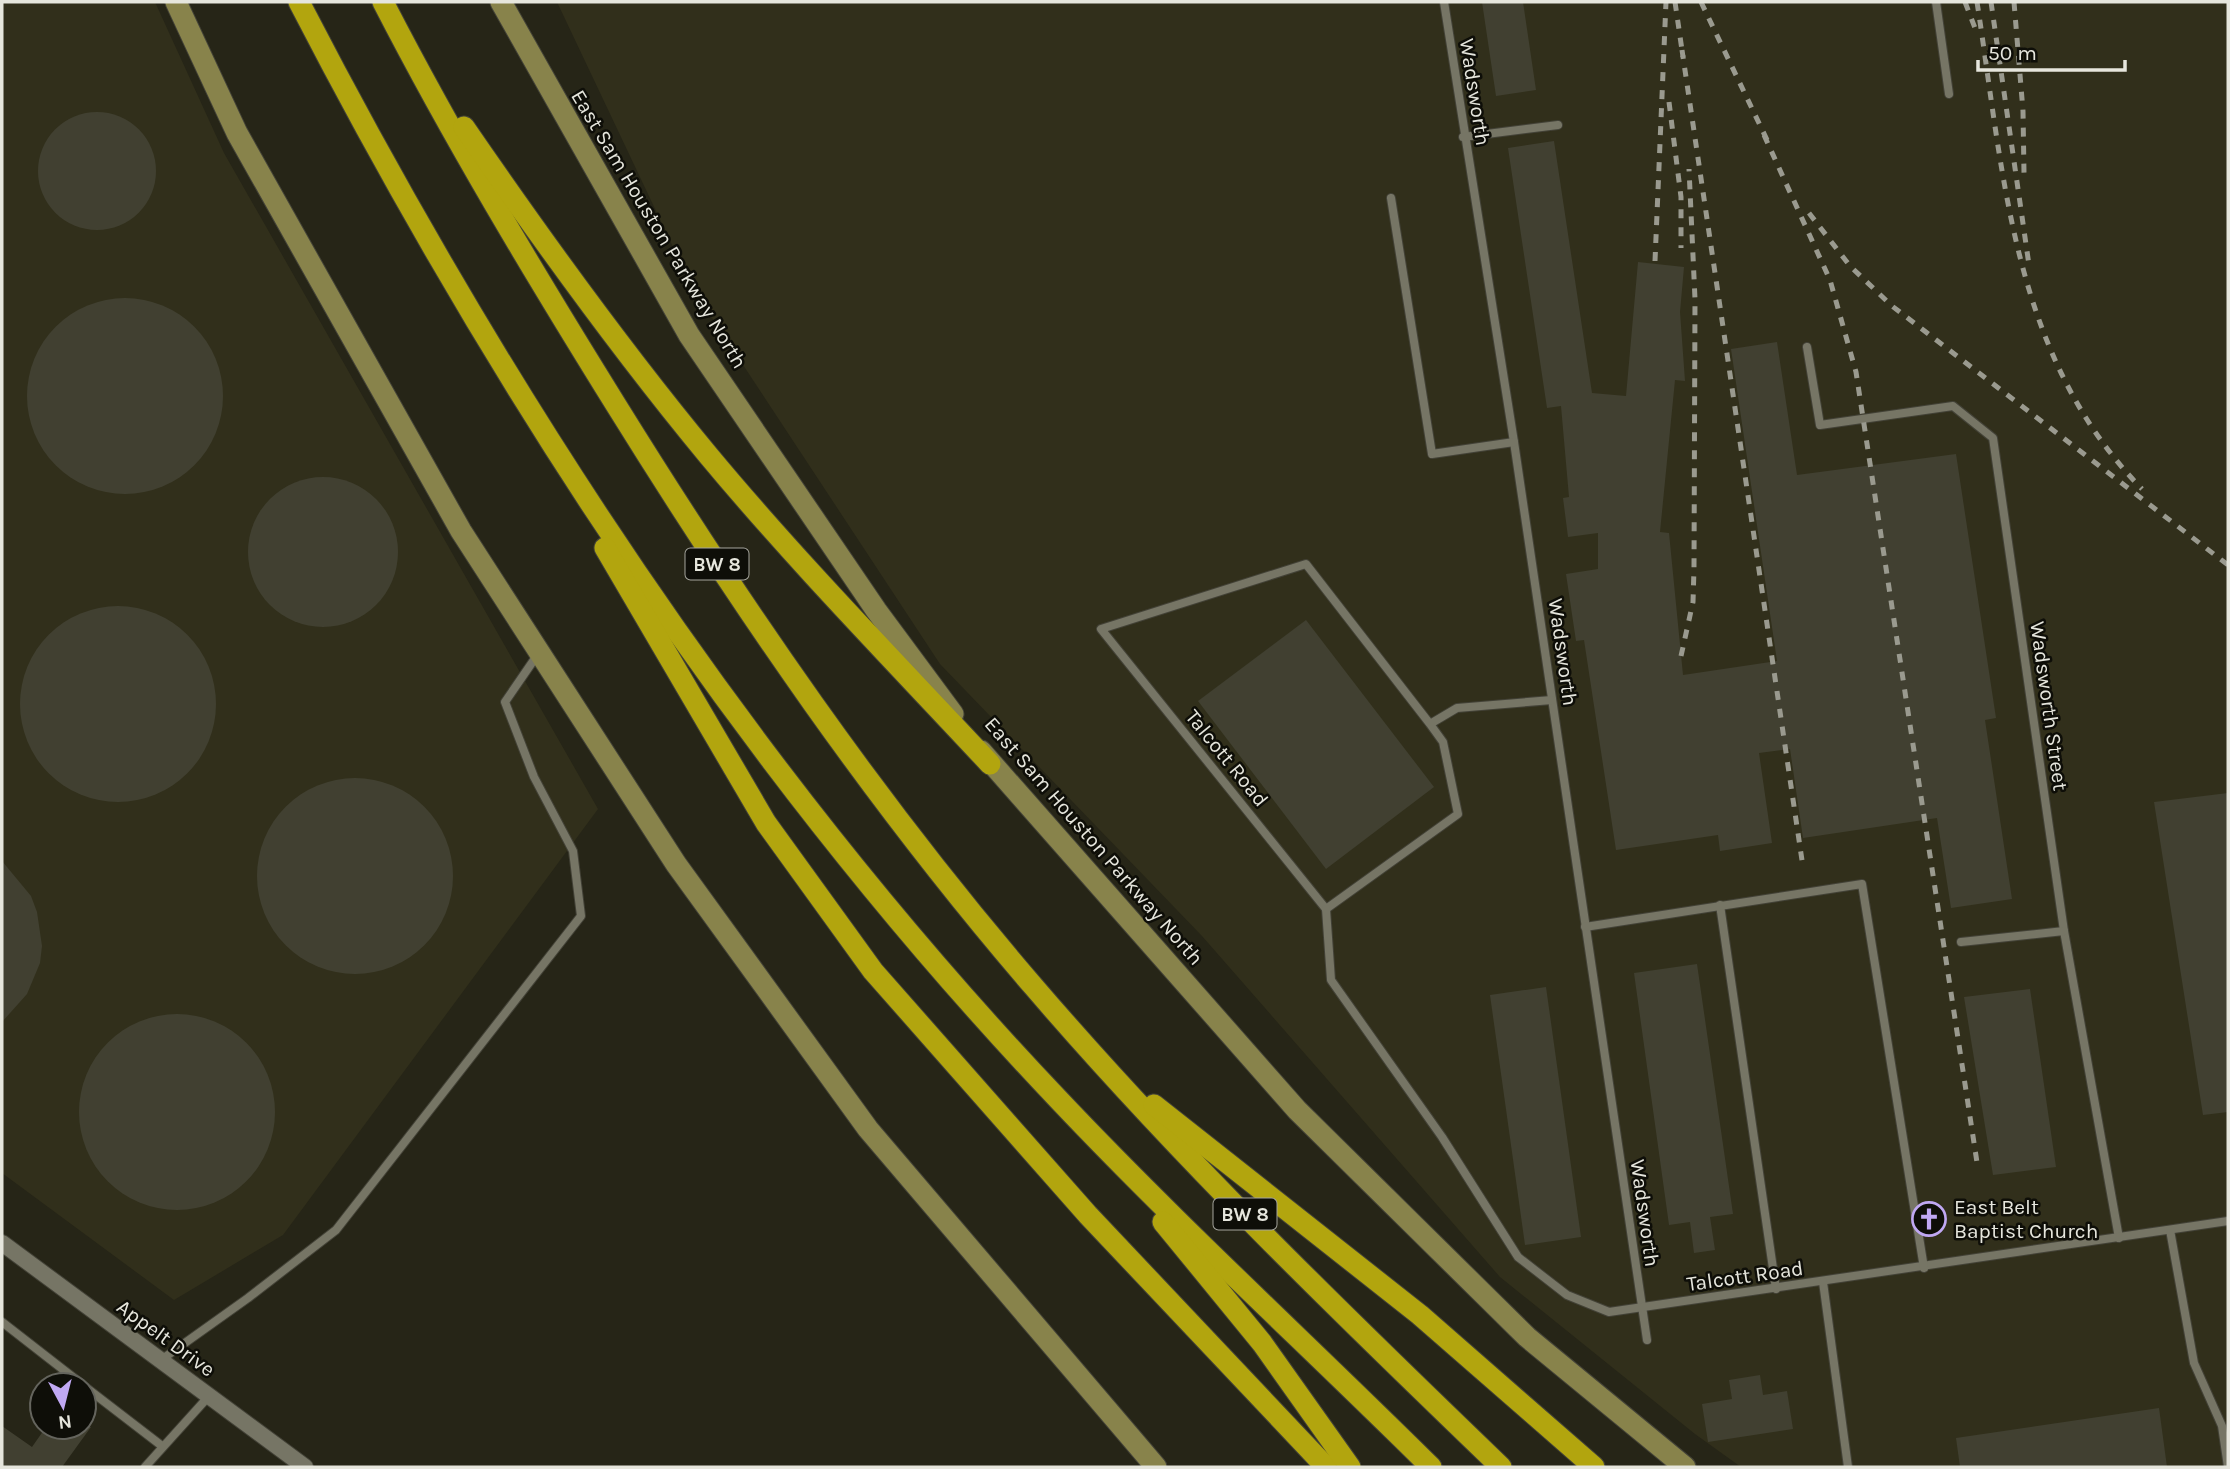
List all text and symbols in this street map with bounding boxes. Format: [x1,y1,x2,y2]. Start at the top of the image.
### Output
scale bar [1978,28,2125,72]
street label: Wadsworth [1455,37,1495,147]
text: 50 m [1988,41,2037,65]
street label: East Sam Houston Parkway North [566,85,752,373]
road number: BW 8 [686,548,748,580]
street label: Wadsworth [1544,597,1582,707]
street label: Wadsworth Street [2025,620,2073,792]
street label: Talcott Road [1181,705,1273,811]
street label: East Sam Houston Parkway North [980,712,1208,970]
street label: Wadsworth [1626,1158,1664,1268]
place label: East Belt Baptist Church [1954,1195,2098,1243]
road number: BW 8 [1214,1198,1276,1230]
church icon: East Belt Baptist Church [1910,1200,1948,1238]
street label: Talcott Road [1685,1256,1805,1296]
street label: Appelt Drive [112,1294,220,1382]
north arrow [28,1371,98,1441]
text: N [57,1410,73,1434]

